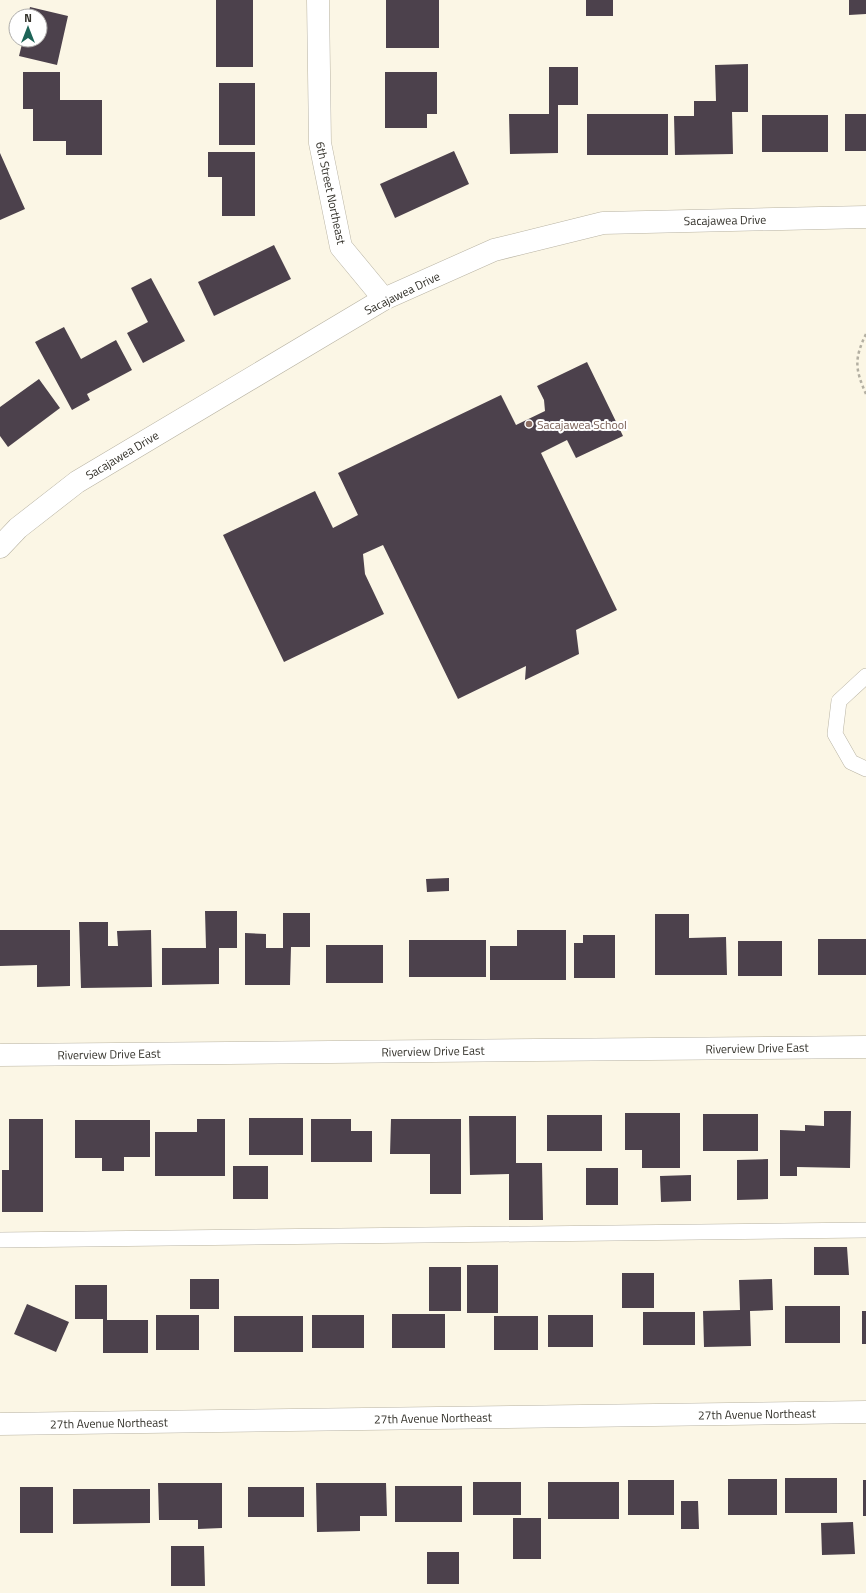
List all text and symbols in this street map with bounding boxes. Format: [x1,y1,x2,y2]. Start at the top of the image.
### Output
north arrow [8,8,48,48]
text: N [24,10,32,26]
street label: 6th Street Northeast [311,140,351,247]
street label: Sacajawea Drive [684,210,766,230]
street label: Sacajawea Drive [361,266,443,320]
place label: Sacajawea School [537,415,627,434]
marker: Sacajawea School [524,419,534,429]
street label: Sacajawea Drive [82,426,162,484]
street label: Riverview Drive East [705,1038,810,1058]
street label: Riverview Drive East [381,1041,486,1061]
street label: Riverview Drive East [57,1044,162,1064]
street label: 27th Avenue Northeast [698,1403,817,1425]
street label: 27th Avenue Northeast [374,1407,493,1429]
street label: 27th Avenue Northeast [50,1412,169,1434]

